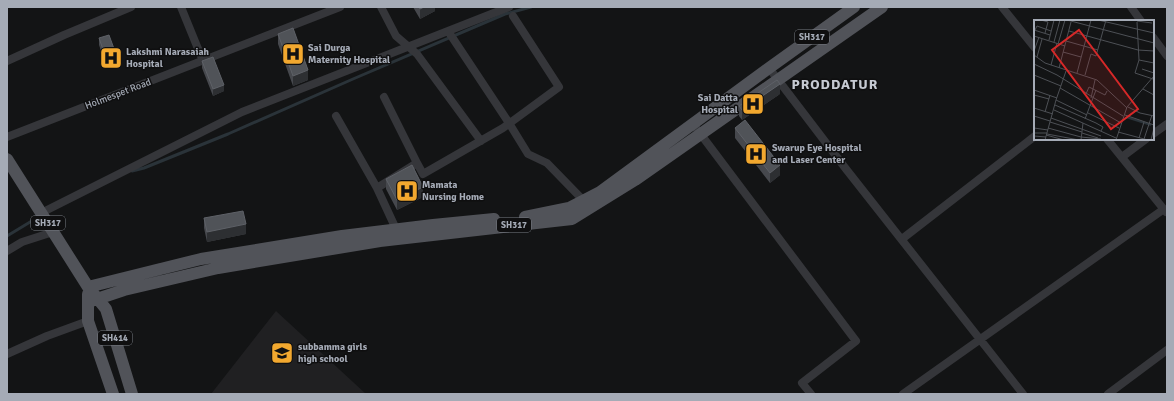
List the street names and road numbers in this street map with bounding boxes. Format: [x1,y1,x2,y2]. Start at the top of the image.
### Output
road number: SH317 [795,30,829,44]
street label: Holmespet Road [83,76,153,112]
road number: SH317 [31,216,65,230]
road number: SH317 [497,218,531,232]
road number: SH414 [98,331,132,345]

